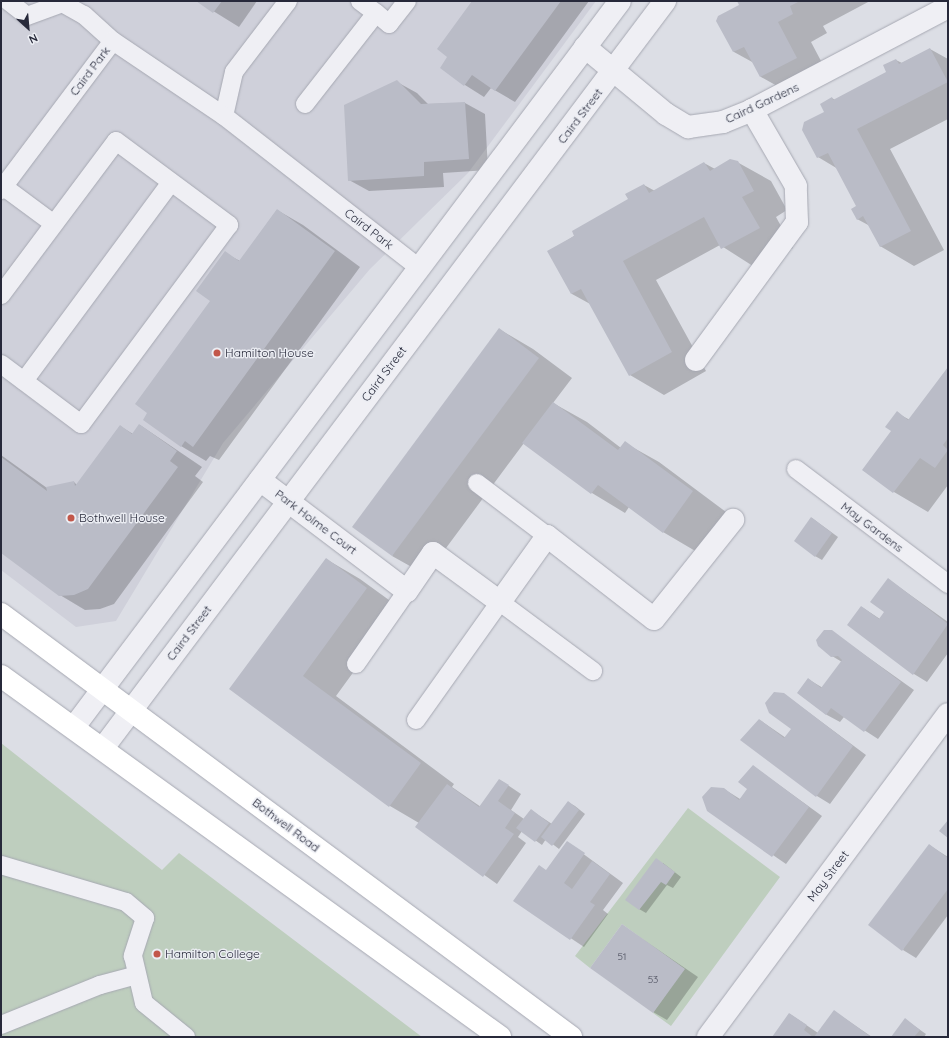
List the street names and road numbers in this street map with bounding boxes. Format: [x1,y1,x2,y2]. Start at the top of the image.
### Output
street label: Caird Park [67,44,113,98]
street label: Caird Gardens [723,80,801,126]
street label: Caird Street [555,86,605,146]
street label: Caird Park [342,205,396,253]
street label: Caird Street [359,344,409,404]
street label: Park Holme Court [272,486,360,558]
street label: May Gardens [838,499,906,555]
street label: Caird Street [164,603,214,663]
street label: Bothwell Road [250,795,322,855]
street label: May Street [804,848,852,904]

